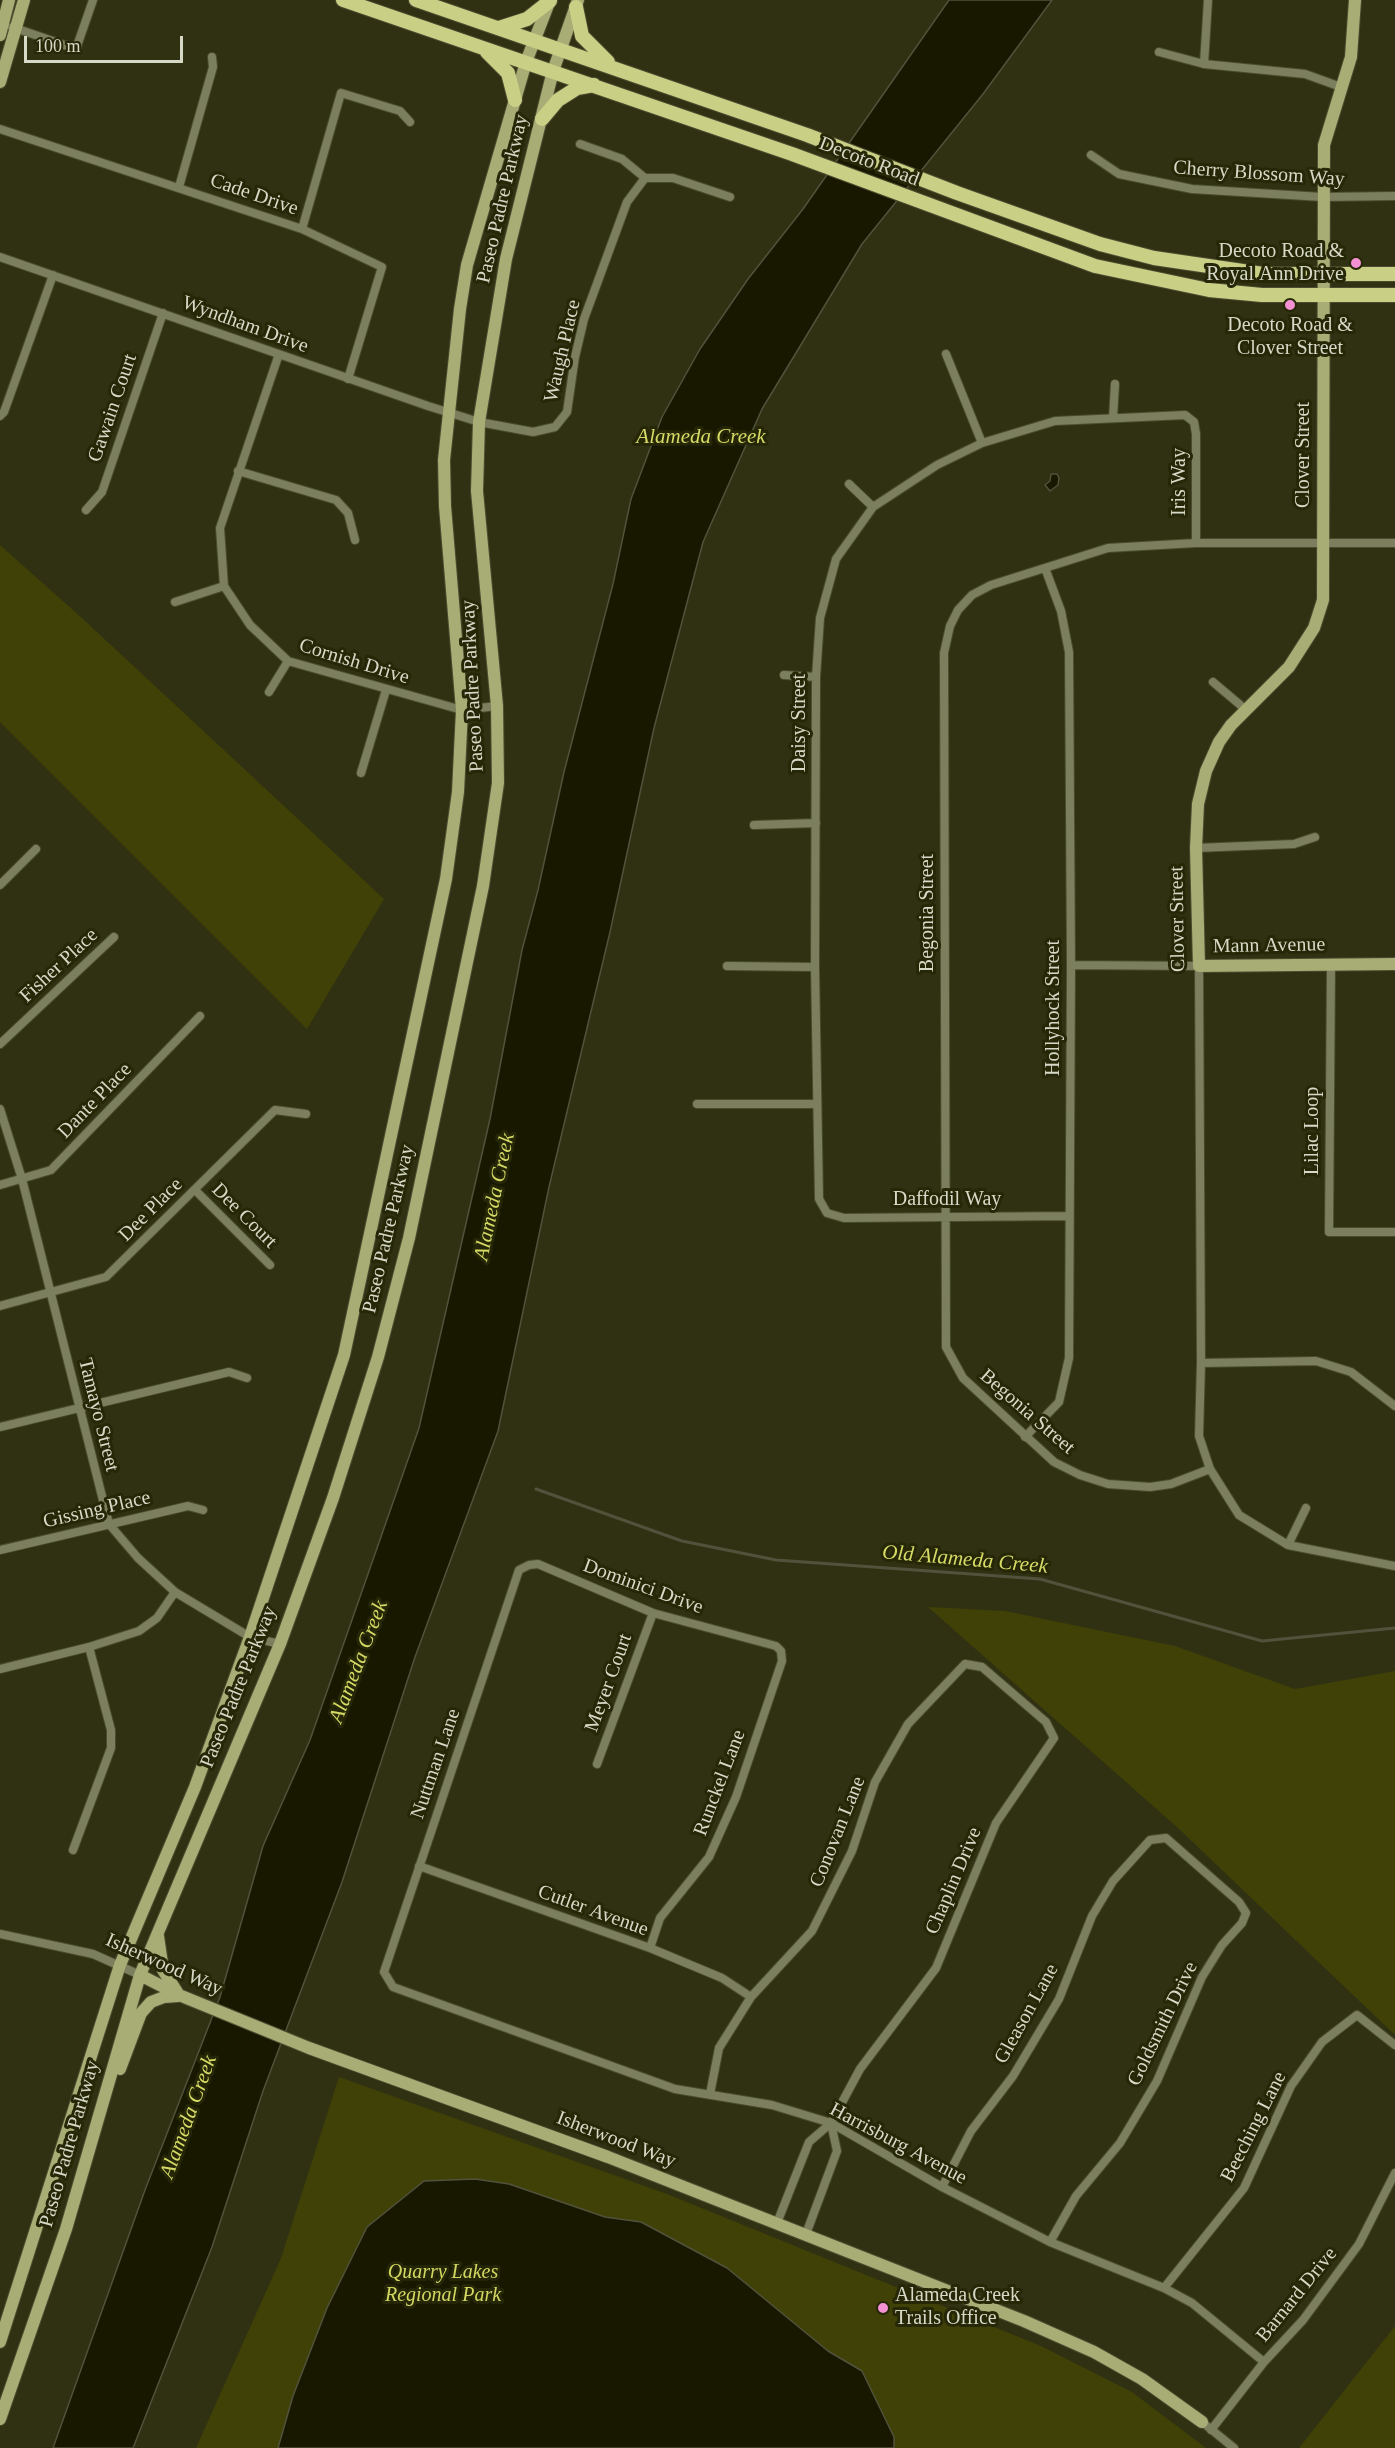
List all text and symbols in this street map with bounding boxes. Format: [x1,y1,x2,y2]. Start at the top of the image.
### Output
scale bar [27,24,186,62]
text: 100 m [35,36,81,56]
street label: Paseo Padre Parkway [472,112,534,286]
street label: Decoto Road [816,132,922,192]
street label: Cherry Blossom Way [1173,156,1345,192]
street label: Cade Drive [207,169,301,221]
place label: Decoto Road & Royal Ann Drive [1206,240,1344,287]
marker: Decoto Road & Royal Ann Drive [1349,256,1363,270]
street label: Wyndham Drive [179,291,311,359]
street label: Waugh Place [540,297,586,405]
marker: Decoto Road & Clover Street [1283,298,1297,312]
place label: Decoto Road & Clover Street [1227,314,1353,361]
street label: Gawain Court [83,351,143,465]
street label: Clover Street [1292,402,1316,508]
water label: Alameda Creek [636,424,766,450]
street label: Iris Way [1168,448,1192,516]
street label: Paseo Padre Parkway [457,599,489,773]
street label: Cornish Drive [296,634,412,690]
street label: Daisy Street [788,674,812,772]
street label: Begonia Street [916,854,940,972]
street label: Clover Street [1165,866,1191,972]
street label: Fisher Place [15,924,103,1008]
street label: Mann Avenue [1213,933,1325,959]
street label: Hollyhock Street [1042,940,1066,1076]
street label: Dante Place [53,1058,137,1144]
street label: Lilac Loop [1301,1087,1325,1175]
water label: Alameda Creek [469,1131,521,1263]
street label: Paseo Padre Parkway [358,1142,420,1316]
street label: Dee Place [114,1173,188,1247]
street label: Dee Court [206,1178,282,1254]
street label: Daffodil Way [893,1188,1001,1212]
street label: Tamayo Street [72,1356,124,1474]
street label: Begonia Street [974,1364,1080,1460]
street label: Gissing Place [41,1486,153,1534]
water label: Old Alameda Creek [881,1540,1049,1580]
street label: Dominici Drive [580,1554,706,1620]
water label: Alameda Creek [324,1597,394,1727]
street label: Paseo Padre Parkway [196,1603,282,1771]
street label: Meyer Court [580,1631,638,1735]
street label: Nuttman Lane [406,1706,466,1822]
street label: Runckel Lane [689,1727,751,1839]
street label: Conovan Lane [805,1773,871,1891]
street label: Chaplin Drive [921,1824,987,1938]
street label: Cutler Avenue [535,1880,651,1942]
street label: Isherwood Way [102,1928,226,2002]
street label: Goldsmith Drive [1123,1958,1203,2090]
street label: Gleason Lane [990,1960,1064,2068]
water label: Alameda Creek [155,2052,223,2182]
street label: Paseo Padre Parkway [35,2058,105,2230]
street label: Beeching Lane [1216,2068,1292,2186]
street label: Harrisburg Avenue [825,2098,971,2190]
street label: Isherwood Way [553,2106,679,2174]
street label: Barnard Drive [1252,2243,1342,2347]
park label: Quarry Lakes Regional Park [385,2261,501,2308]
place label: Alameda Creek Trails Office [895,2284,1020,2331]
marker: Alameda Creek Trails Office [876,2301,890,2315]

